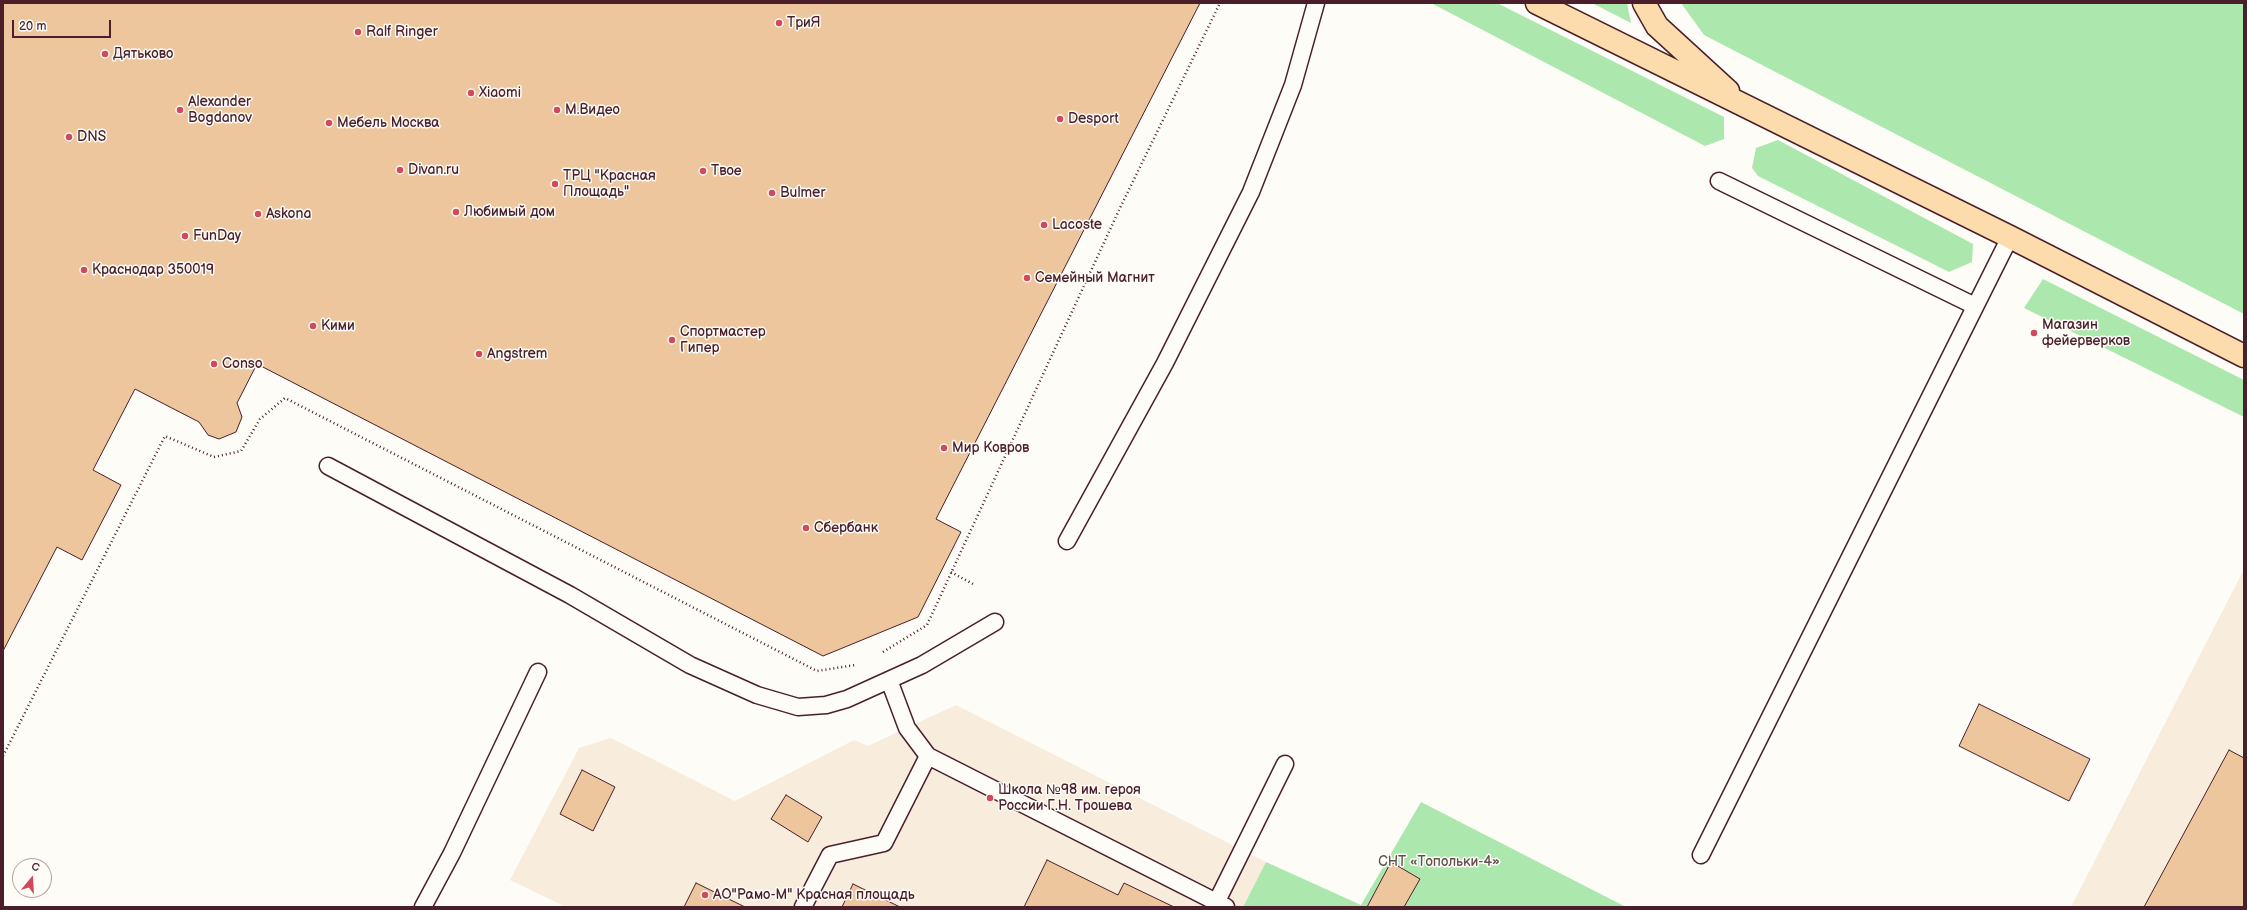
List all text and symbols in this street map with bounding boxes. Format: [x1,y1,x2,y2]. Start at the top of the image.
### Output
scale bar [14,12,113,38]
place label: ТриЯ [787,15,821,31]
marker: ТриЯ [774,18,784,28]
text: 20 m [19,19,46,34]
place label: Ralf Ringer [366,24,438,40]
marker: Ralf Ringer [353,27,363,37]
place label: Дятьково [113,46,173,62]
marker: Дятьково [100,49,110,59]
place label: Xiaomi [479,85,521,101]
marker: Xiaomi [466,88,476,98]
place label: Alexander Bogdanov [188,94,252,126]
place label: М.Видео [565,102,620,118]
marker: Alexander Bogdanov [175,105,185,115]
marker: М.Видео [552,105,562,115]
place label: Desport [1068,111,1119,127]
marker: Desport [1055,114,1065,124]
place label: Мебель Москва [337,115,440,131]
marker: Мебель Москва [324,118,334,128]
place label: DNS [77,129,106,145]
marker: DNS [64,132,74,142]
place label: Divan.ru [408,162,459,178]
place label: Твое [711,163,742,179]
marker: Divan.ru [395,165,405,175]
marker: Твое [698,166,708,176]
place label: ТРЦ "Красная Площадь" [563,168,656,200]
marker: ТРЦ "Красная Площадь" [550,179,560,189]
place label: Bulmer [780,185,825,201]
marker: Bulmer [767,188,777,198]
place label: Любимый дом [464,204,555,220]
place label: Askona [266,206,311,222]
marker: Любимый дом [451,207,461,217]
marker: Askona [253,209,263,219]
place label: Lacoste [1052,217,1102,233]
marker: Lacoste [1039,220,1049,230]
place label: FunDay [193,228,241,244]
marker: FunDay [180,231,190,241]
place label: Краснодар 350019 [92,262,214,278]
marker: Краснодар 350019 [79,265,89,275]
place label: Семейный Магнит [1035,270,1155,286]
marker: Семейный Магнит [1022,273,1032,283]
place label: Магазин фейерверков [2042,317,2130,350]
place label: Кими [321,318,355,334]
marker: Кими [308,321,318,331]
place label: Спортмастер Гипер [680,324,766,356]
marker: Магазин фейерверков [2029,328,2039,338]
marker: Спортмастер Гипер [667,335,677,345]
place label: Angstrem [487,346,547,362]
marker: Angstrem [474,349,484,359]
place label: Conso [222,356,263,372]
marker: Conso [209,359,219,369]
place label: Мир Ковров [952,440,1029,456]
marker: Мир Ковров [939,443,949,453]
place label: Сбербанк [814,520,878,536]
marker: Сбербанк [801,523,811,533]
place label: Школа №98 им. героя России Г.Н. Трошева [998,782,1141,814]
marker: Школа №98 им. героя России Г.Н. Трошева [985,793,995,803]
park label: СНТ «Топольки-4» [1378,854,1500,870]
north arrow [12,858,52,898]
text: С [30,860,41,874]
place label: АО"Рамо-М" Красная площадь [713,887,915,903]
marker: АО"Рамо-М" Красная площадь [700,890,710,900]

